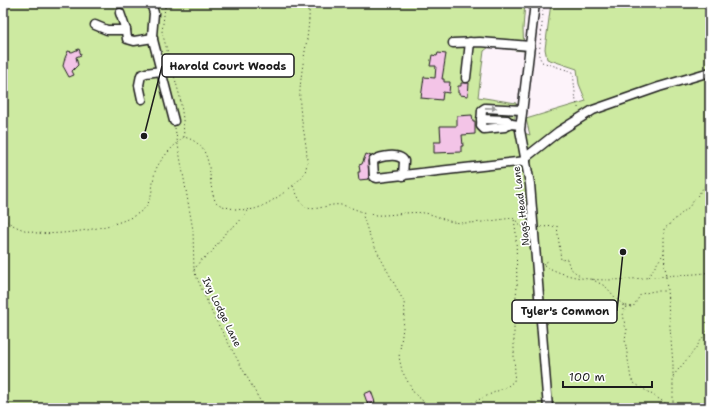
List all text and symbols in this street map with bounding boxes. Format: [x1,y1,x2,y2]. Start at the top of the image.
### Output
callout: Harold Court Woods [162,54,294,77]
text: Harold Court Woods [170,59,287,74]
one-way arrow [485,105,498,111]
street label: Nags Head Lane [510,165,532,246]
street label: Ivy Lodge Lane [200,275,245,349]
callout: Tyler's Common [512,300,617,323]
text: Tyler's Common [521,304,610,319]
scale bar [563,363,652,389]
text: 100 m [569,369,605,385]

